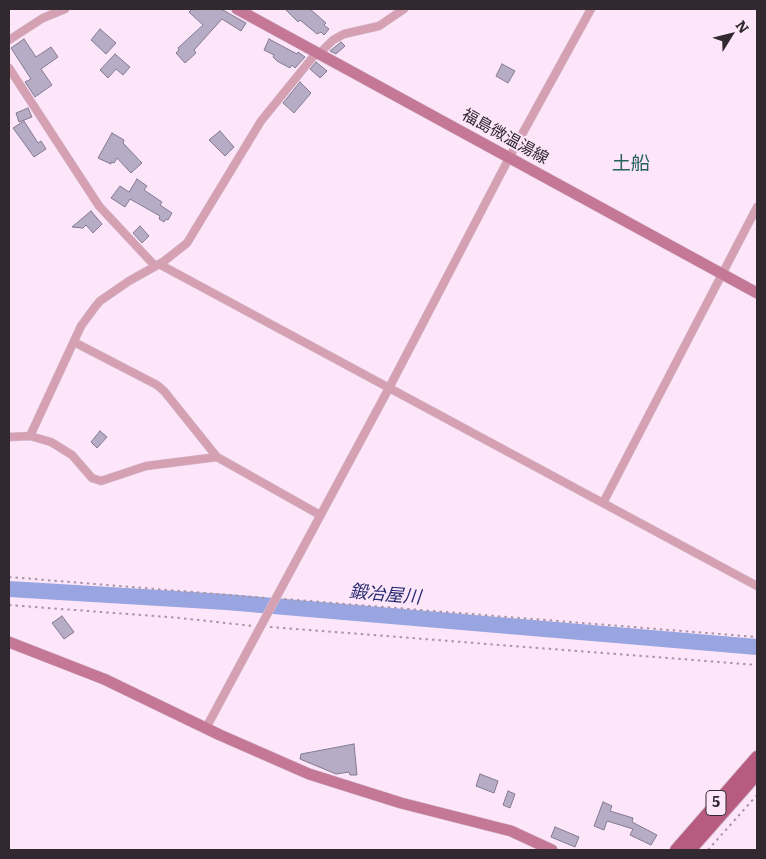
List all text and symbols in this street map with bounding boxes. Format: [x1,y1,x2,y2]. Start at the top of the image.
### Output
north arrow [706,10,756,60]
text: N [732,16,755,37]
street label: 福島微温湯線 [458,105,552,169]
district label: 土船 [612,153,650,175]
water label: 鍛冶屋川 [348,581,422,609]
road number: 5 [706,790,726,816]

